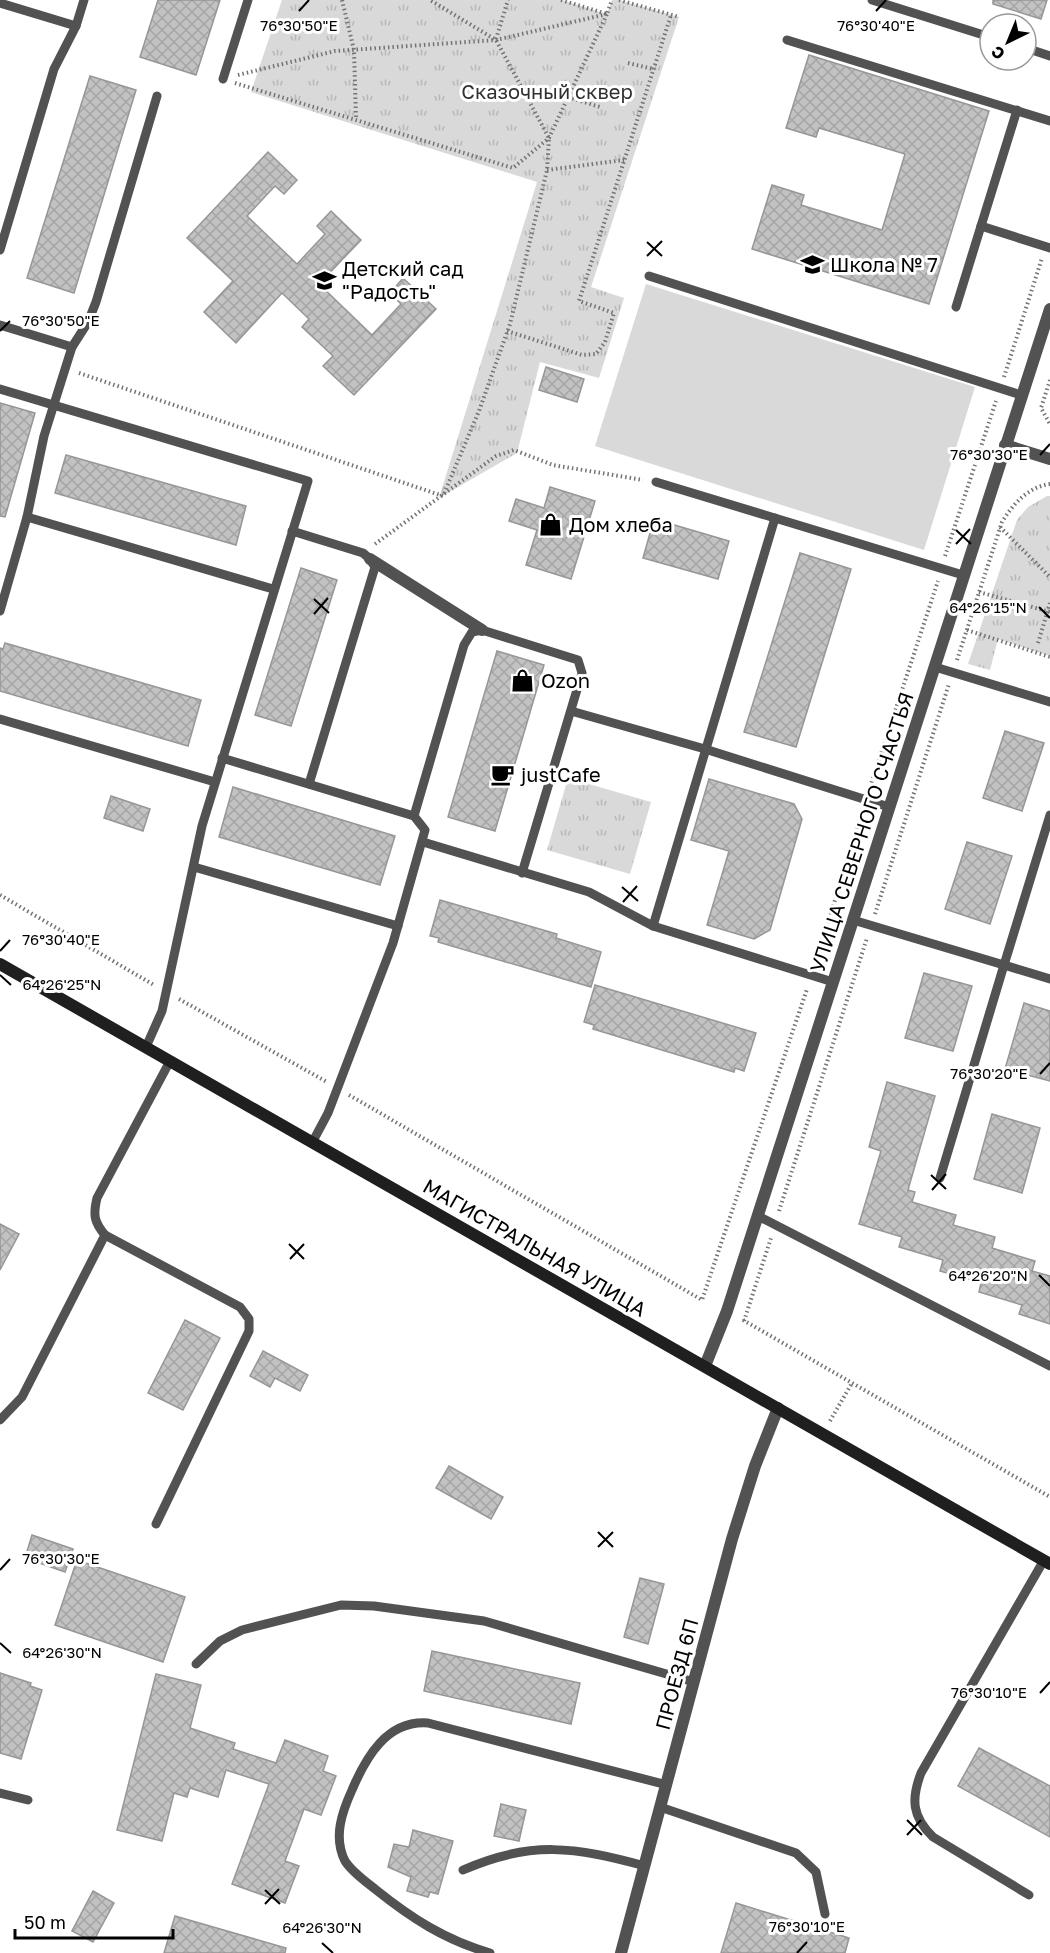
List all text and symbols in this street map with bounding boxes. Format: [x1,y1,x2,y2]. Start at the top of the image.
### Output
north arrow [978,12,1038,72]
text: 76°30'50"E [260,16,338,34]
text: 76°30'40"E [837,16,915,34]
text: С [987,42,1009,64]
park label: Сказочный сквер [461,79,633,103]
school or university icon: Школа № 7 [799,251,825,277]
place label: Школа № 7 [830,252,938,276]
place label: Детский сад "Радость" [342,256,464,303]
school or university icon: Детский сад "Радость" [311,267,337,293]
text: 76°30'50"E [22,311,100,329]
text: 76°30'30"E [950,445,1028,463]
shop icon: Дом хлеба [538,511,564,537]
place label: Дом хлеба [569,512,673,536]
text: 64°26'15"N [949,598,1027,616]
shop icon: Ozon [510,667,536,693]
place label: Ozon [541,668,590,692]
street label: УЛИЦА СЕВЕРНОГО СЧАСТЬЯ [804,689,918,975]
cafe icon: justCafe [490,761,516,787]
place label: justCafe [520,762,601,786]
text: 76°30'40"E [22,930,100,948]
text: 64°26'25"N [22,975,102,993]
text: 76°30'20"E [950,1064,1028,1082]
street label: МАГИСТРАЛЬНАЯ УЛИЦА [419,1173,651,1321]
text: 64°26'20"N [948,1266,1028,1284]
text: 76°30'30"E [22,1549,100,1567]
street label: ПРОЕЗД 6П [650,1616,702,1732]
text: 64°26'30"N [22,1643,102,1661]
text: 76°30'10"E [951,1683,1027,1701]
scale bar [15,1902,172,1940]
text: 50 m [24,1911,66,1933]
text: 76°30'10"E [769,1917,845,1935]
text: 64°26'30"N [282,1918,362,1936]

